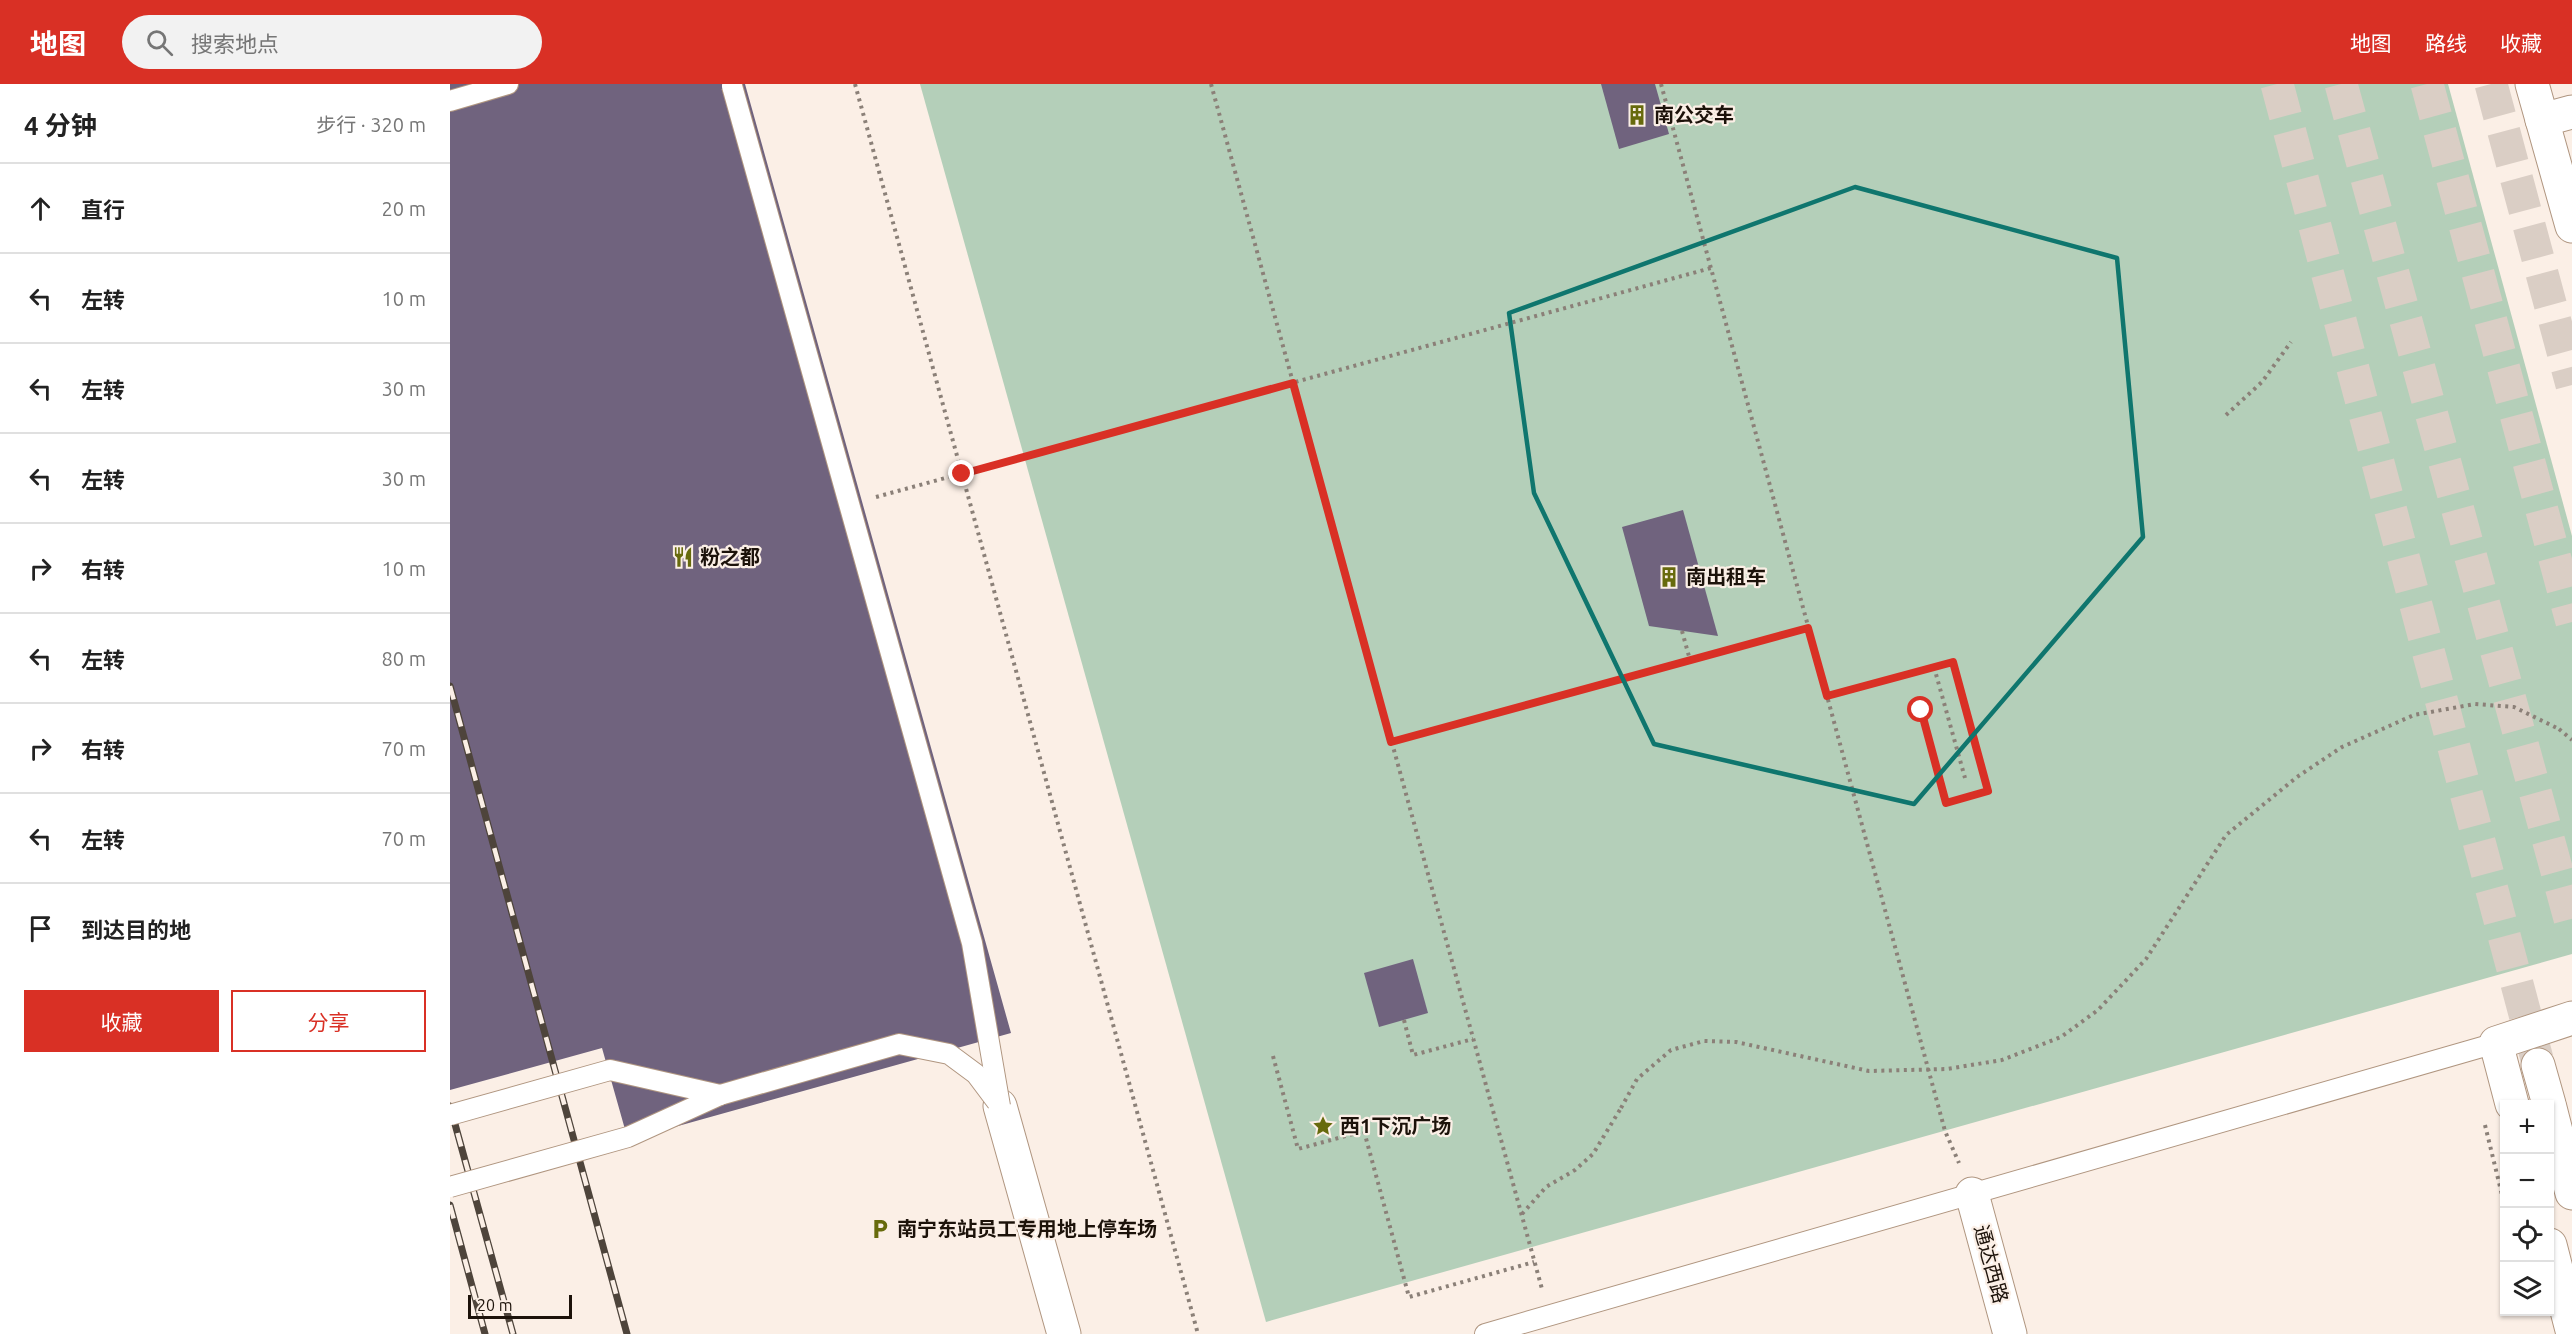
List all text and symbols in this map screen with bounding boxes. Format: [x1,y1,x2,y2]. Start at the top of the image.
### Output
search box [122,15,542,69]
icon: search [143,26,176,59]
text: 地图 [30,28,86,59]
text: 搜索地点 [191,31,279,56]
text: 地图 [2350,31,2392,55]
text: 路线 [2425,31,2467,55]
text: 收藏 [2500,31,2542,55]
building icon: 南公交车 [1625,103,1649,127]
place label: 南公交车 [1654,103,1734,126]
text: 4 分钟 [24,111,97,140]
text: 步行 · 320 m [316,113,426,136]
icon: ahead [24,192,57,225]
text: 直行 [81,197,125,222]
text: 20 m [382,197,426,220]
icon: left [24,282,57,315]
text: 左转 [81,287,125,312]
text: 10 m [382,287,426,310]
icon: left [24,372,57,405]
text: 左转 [81,377,125,402]
text: 30 m [382,377,426,400]
route end [948,460,974,486]
icon: left [24,462,57,495]
text: 左转 [81,467,125,492]
text: 30 m [382,467,426,490]
restaurant icon: 粉之都 [671,545,695,569]
place label: 粉之都 [700,545,760,568]
icon: right [24,552,57,585]
text: 右转 [81,557,125,582]
text: 10 m [382,557,426,580]
building icon: 南出租车 [1657,565,1681,589]
place label: 南出租车 [1686,565,1766,588]
icon: left [24,642,57,675]
text: 左转 [81,647,125,672]
text: 80 m [382,647,426,670]
route start [1907,696,1933,722]
icon: right [24,732,57,765]
text: 右转 [81,737,125,762]
text: 70 m [382,737,426,760]
icon: left [24,822,57,855]
text: 左转 [81,827,125,852]
text: 70 m [382,827,426,850]
icon: arrive [24,912,57,945]
text: 到达目的地 [81,917,191,942]
button: 收藏 [24,990,219,1052]
button: 分享 [231,990,426,1052]
map controls [2500,1100,2554,1316]
button: + [2500,1100,2554,1154]
place icon: 西1下沉广场 [1311,1114,1335,1138]
place label: 西1下沉广场 [1340,1114,1451,1137]
button: − [2500,1154,2554,1208]
button: locate [2500,1208,2554,1262]
parking icon: 南宁东站员工专用地上停车场 [868,1217,892,1241]
place label: 南宁东站员工专用地上停车场 [897,1217,1157,1240]
street label: 通达西路 [1970,1222,2013,1305]
button: layers [2500,1262,2554,1316]
scale bar [468,1292,572,1320]
text: 20 m [477,1296,513,1314]

